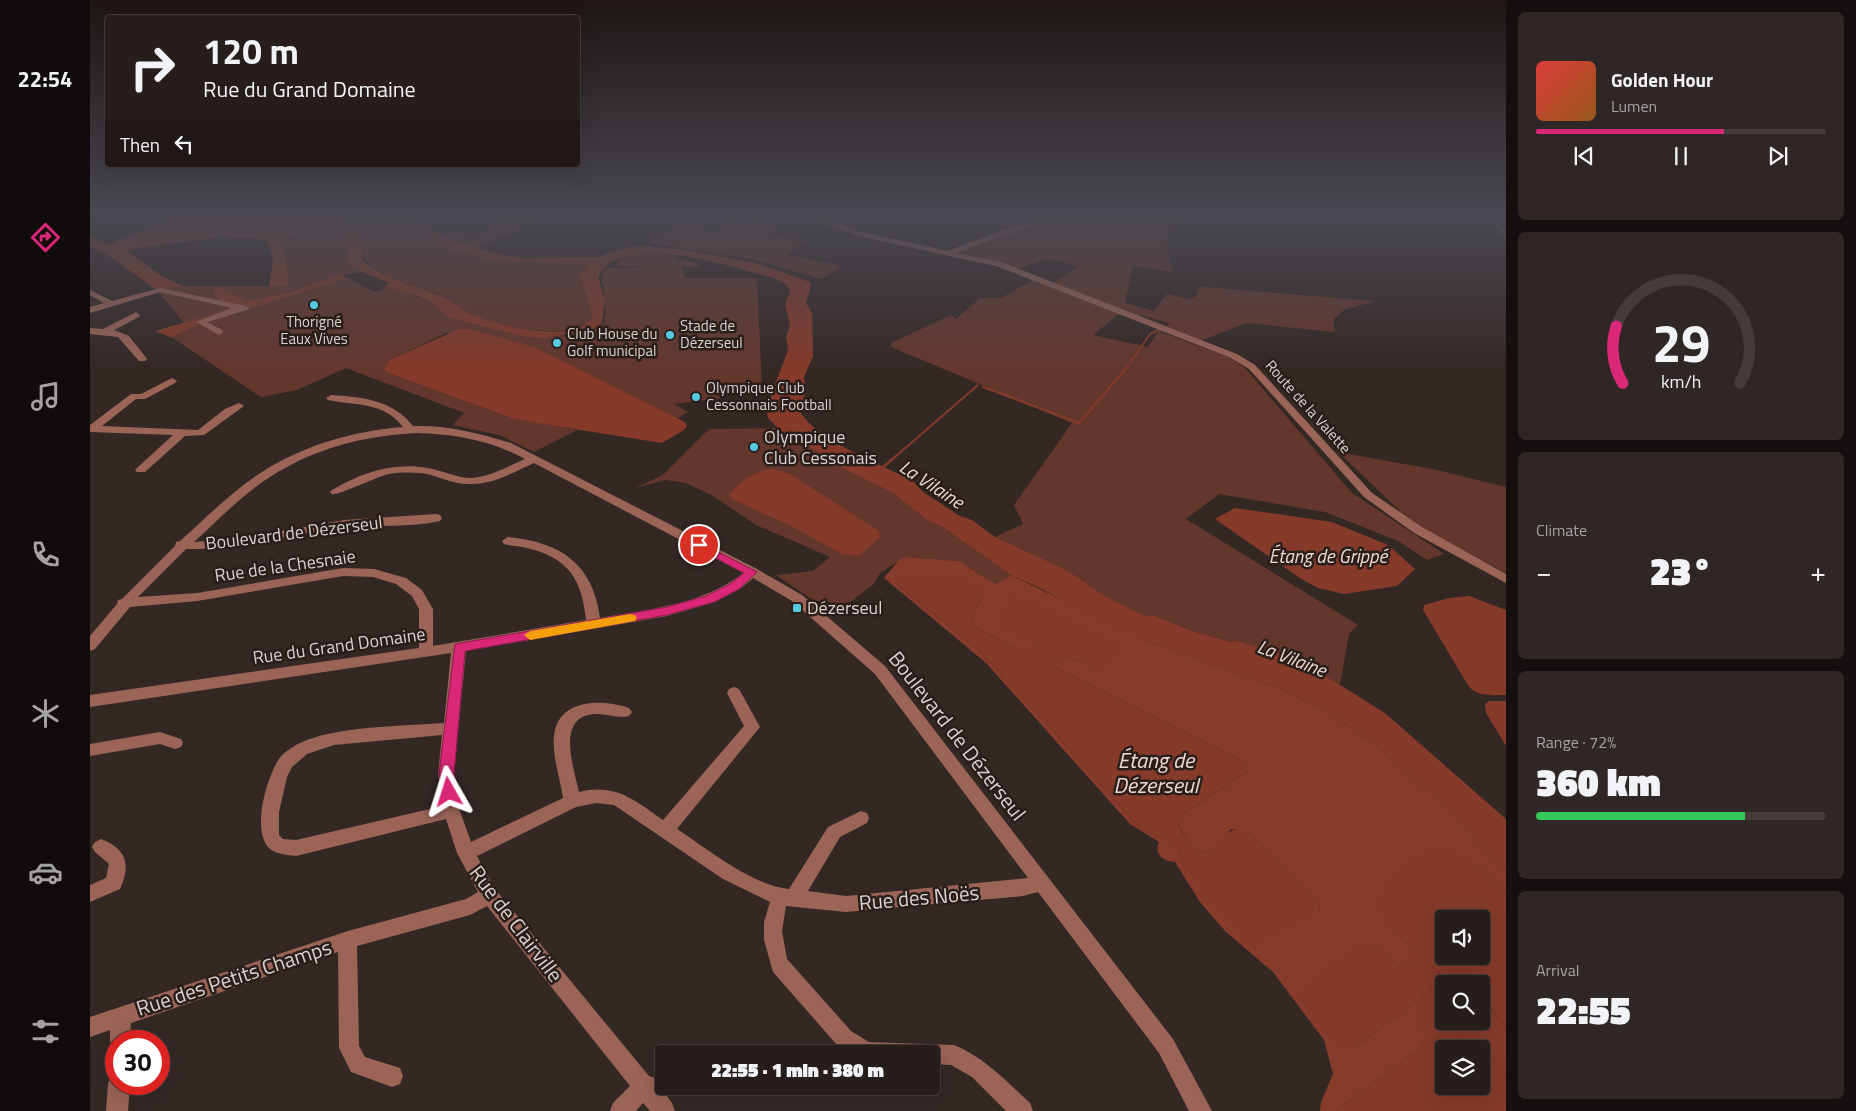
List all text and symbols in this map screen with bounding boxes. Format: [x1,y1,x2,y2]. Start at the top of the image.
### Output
text: 120 m [203,24,299,78]
icon: right [120,35,185,100]
text: 22:54 [18,62,72,96]
text: Golden Hour [1611,65,1713,94]
text: Rue du Grand Domaine [203,72,416,106]
text: Lumen [1611,94,1657,118]
text: Then [120,130,160,159]
icon: left [170,130,198,158]
icon: previous [1570,142,1598,170]
icon: pause [1667,142,1695,170]
icon: next [1764,142,1792,170]
icon: directions [28,220,63,255]
marker: Thorigné Eaux Vives [308,299,320,311]
text: 29 [1652,303,1710,382]
place label: Thorigné Eaux Vives [280,310,348,350]
place label: Stade de Dézerseul [680,314,743,354]
place label: Club House du Golf municipal [567,322,657,362]
marker: Stade de Dézerseul [664,329,676,341]
marker: Club House du Golf municipal [551,337,563,349]
street label: Route de la Valette [1260,355,1357,459]
text: km/h [1661,368,1701,395]
place label: Olympique Club Cessonnais Football [706,376,832,416]
icon: music [28,379,63,414]
marker: Olympique Club Cessonnais Football [690,391,702,403]
place label: Olympique Club Cessonais [764,423,877,471]
marker: Olympique Club Cessonais [748,441,760,453]
water label: La Vilaine [894,452,971,516]
street label: Boulevard de Dézerseul [204,508,384,557]
text: Climate [1536,518,1587,542]
pin [678,524,720,566]
icon: arrive [685,531,713,559]
icon: phone [28,537,63,572]
water label: Étang de Grippé [1269,541,1390,570]
street label: Rue de la Chesnaie [213,542,357,589]
text: 23° [1650,542,1712,600]
text: − [1536,550,1552,593]
text: + [1810,550,1826,593]
place label: Dézerseul [807,594,882,621]
marker: Dézerseul [791,602,803,614]
street label: Rue du Grand Domaine [251,620,427,671]
water label: La Vilaine [1253,631,1332,684]
street label: Boulevard de Dézerseul [881,644,1034,827]
icon: climate [28,696,63,731]
text: Range · 72% [1536,730,1616,754]
water label: Étang de Dézerseul [1113,743,1201,802]
text: 360 km [1536,753,1661,811]
position arrow [422,765,474,817]
icon: car [28,855,63,890]
street label: Rue de Clairville [462,858,571,989]
street label: Rue des Noës [857,876,981,918]
map controls [1435,910,1490,1095]
button: sound [1435,910,1490,965]
street label: Rue des Petits Champs [132,930,335,1024]
text: Arrival [1536,958,1579,982]
button: search [1435,975,1490,1030]
text: 22:55 [1536,981,1631,1039]
icon: filters [28,1014,63,1049]
speed limit sign: 30 [105,1030,170,1095]
button: layers [1435,1040,1490,1095]
text: 22:55 · 1 min · 380 m [711,1055,884,1084]

